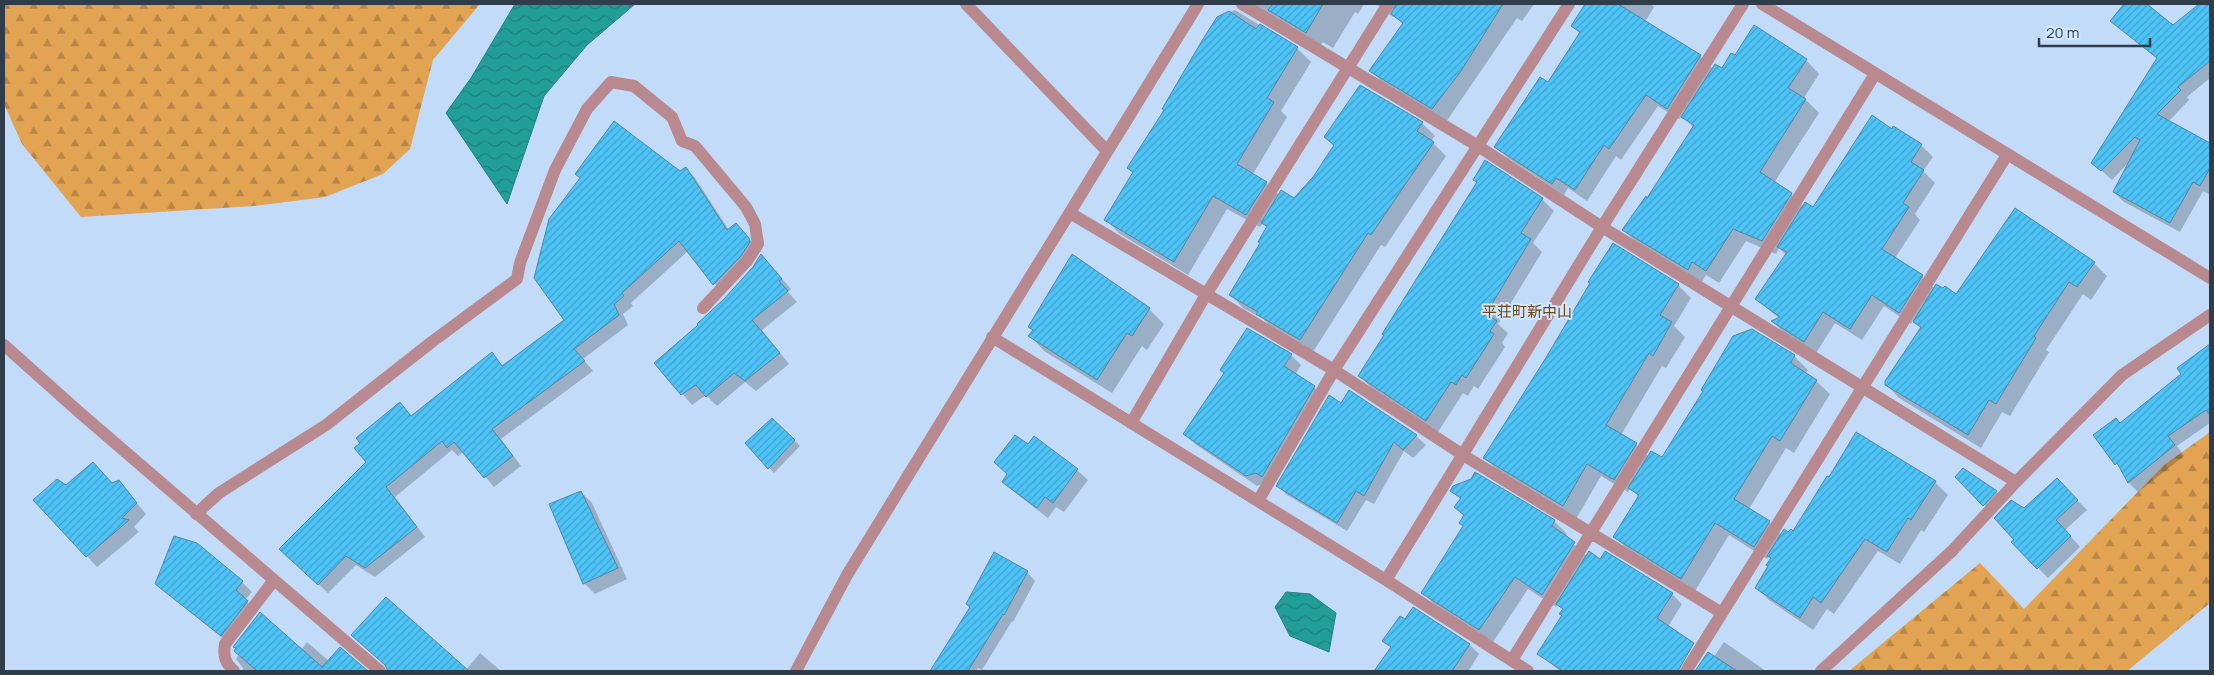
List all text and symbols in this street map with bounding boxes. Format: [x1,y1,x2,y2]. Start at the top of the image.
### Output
scale bar [2039,15,2150,47]
text: 20 m [2046,22,2079,43]
district label: 平荘町新中山 [1482,301,1572,322]

